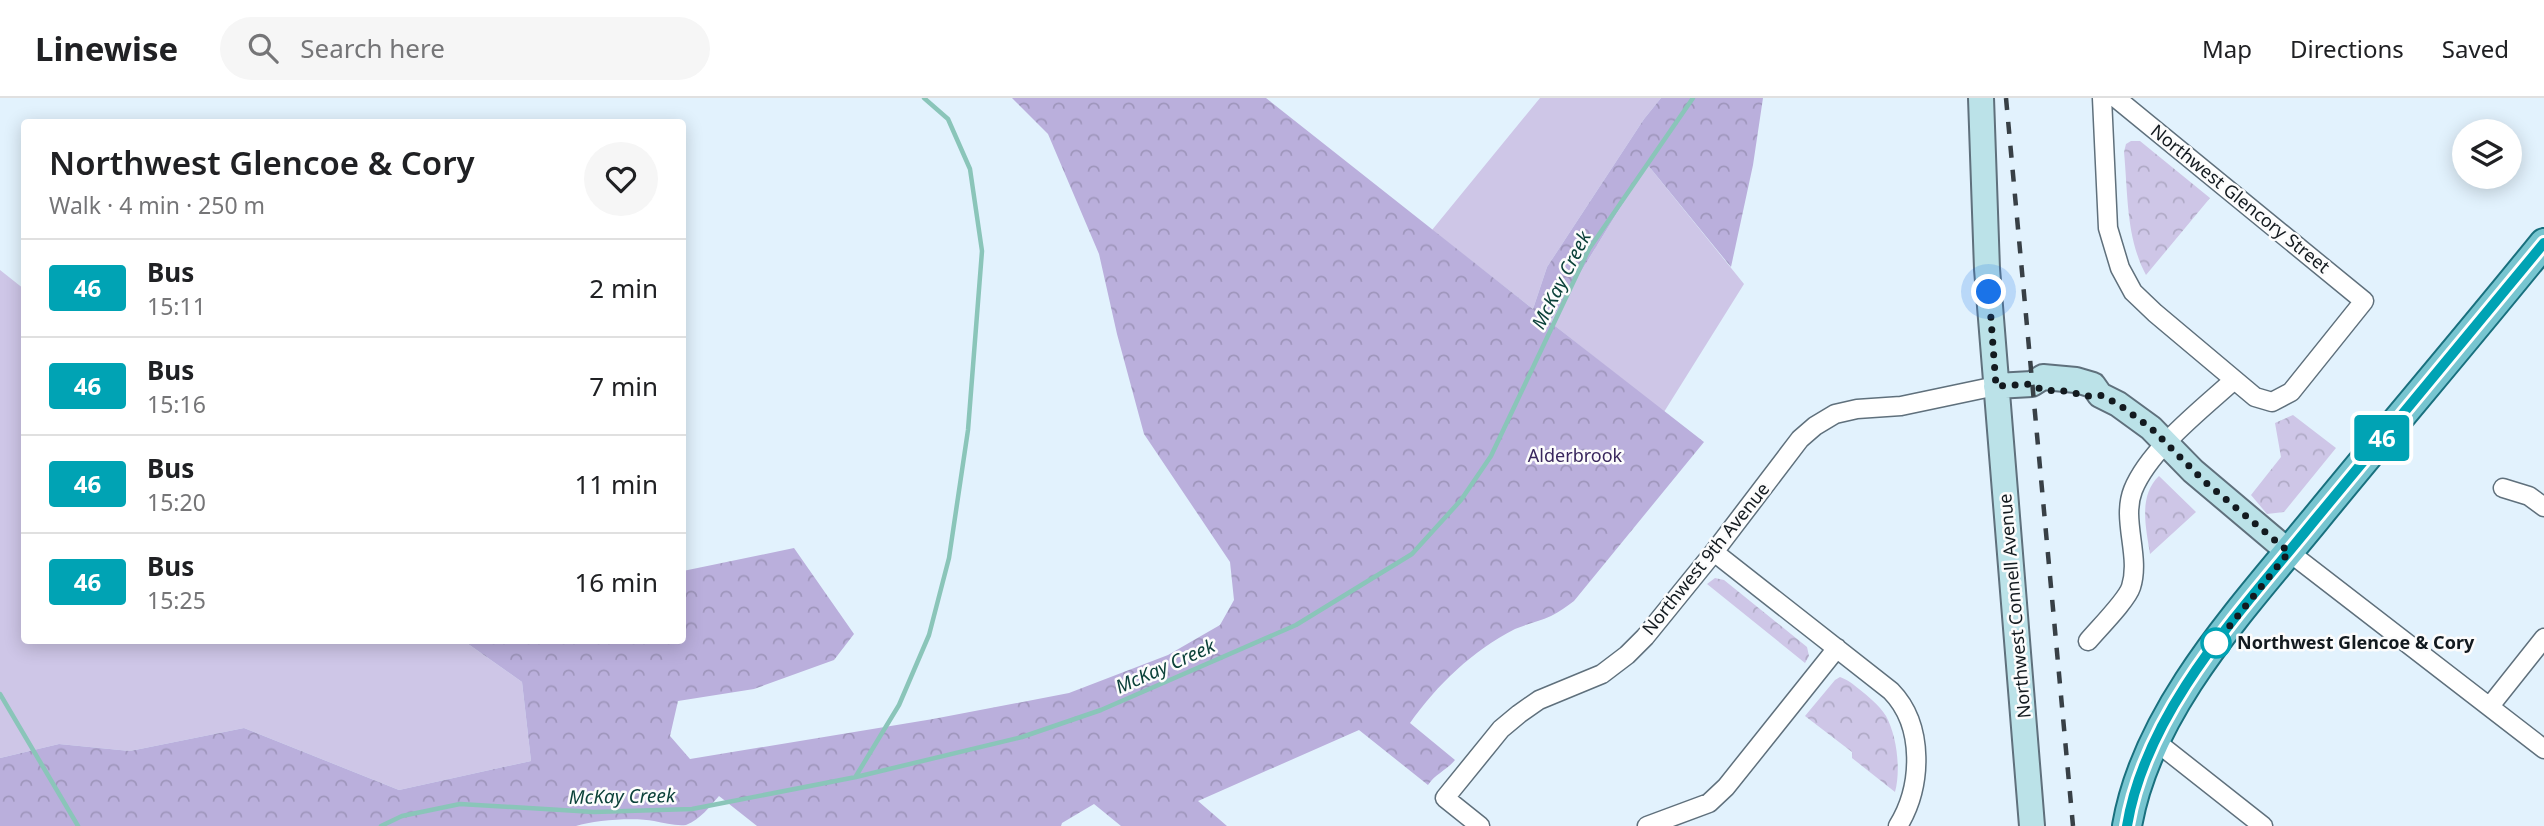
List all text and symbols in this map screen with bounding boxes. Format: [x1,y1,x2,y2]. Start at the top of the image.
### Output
search box [220,17,710,80]
text: Linewise [35,26,178,71]
icon: search [244,29,282,67]
text: Search here [300,30,445,66]
text: Map [2202,32,2252,65]
text: Directions [2290,32,2404,65]
text: Saved [2442,32,2509,65]
street label: Northwest Glencory Street [2146,118,2336,278]
map controls [2452,119,2522,189]
button: layers [2452,119,2522,189]
text: Northwest Glencoe & Cory [49,140,475,185]
button: heart [584,142,658,216]
text: Walk · 4 min · 250 m [49,189,265,221]
water label: McKay Creek [1525,226,1597,333]
text: Bus [147,254,194,290]
text: 2 min [589,270,658,306]
text: 46 [74,271,101,304]
your location [1971,274,2006,309]
text: 15:11 [147,290,206,322]
text: Bus [147,352,194,388]
text: 7 min [589,368,658,404]
text: 46 [74,369,101,402]
text: 15:16 [147,388,206,420]
line badge: 46 [2350,415,2414,461]
text: 46 [2368,421,2396,454]
park label: Alderbrook [1528,443,1623,467]
text: Bus [147,450,194,486]
text: 11 min [574,466,658,502]
text: 46 [74,467,101,500]
street label: Northwest 9th Avenue [1636,477,1774,640]
text: 15:20 [147,486,206,518]
street label: Northwest Connell Avenue [1992,493,2036,719]
text: Bus [147,548,194,584]
text: 16 min [574,564,658,600]
text: 46 [74,565,101,598]
text: 15:25 [147,584,206,616]
marker: Northwest Glencoe & Cory [2201,628,2231,658]
place label: Northwest Glencoe & Cory [2237,630,2475,654]
water label: McKay Creek [1111,632,1220,700]
water label: McKay Creek [568,782,676,810]

